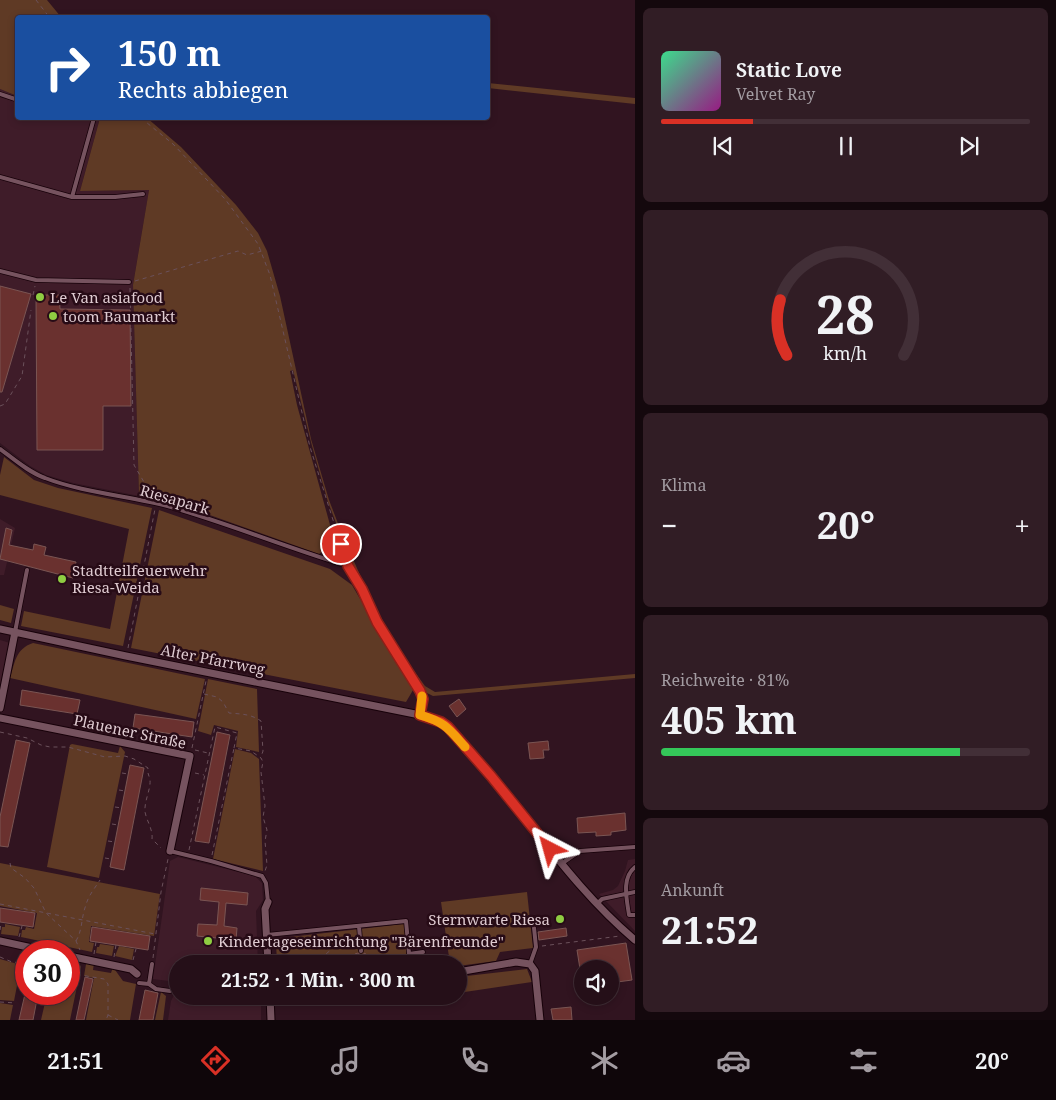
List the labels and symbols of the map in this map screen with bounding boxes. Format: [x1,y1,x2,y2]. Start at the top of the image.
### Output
place label: Le Van asiafood [50,287,163,307]
marker: Le Van asiafood [34,291,46,303]
place label: toom Baumarkt [63,306,175,326]
marker: toom Baumarkt [47,310,59,322]
street label: Riesapark [138,480,212,519]
pin [320,523,362,565]
place label: Stadtteilfeuerwehr Riesa-Weida [72,560,207,597]
marker: Stadtteilfeuerwehr Riesa-Weida [56,573,68,585]
street label: Alter Pfarrweg [159,639,267,679]
street label: Plauener Straße [72,709,188,753]
position arrow [523,822,575,874]
place label: Sternwarte Riesa [428,909,550,929]
marker: Sternwarte Riesa [554,913,566,925]
place label: Kindertageseinrichtung "Bärenfreunde" [218,931,504,951]
marker: Kindertageseinrichtung "Bärenfreunde" [202,935,214,947]
speed limit sign: 30 [15,940,80,1005]

